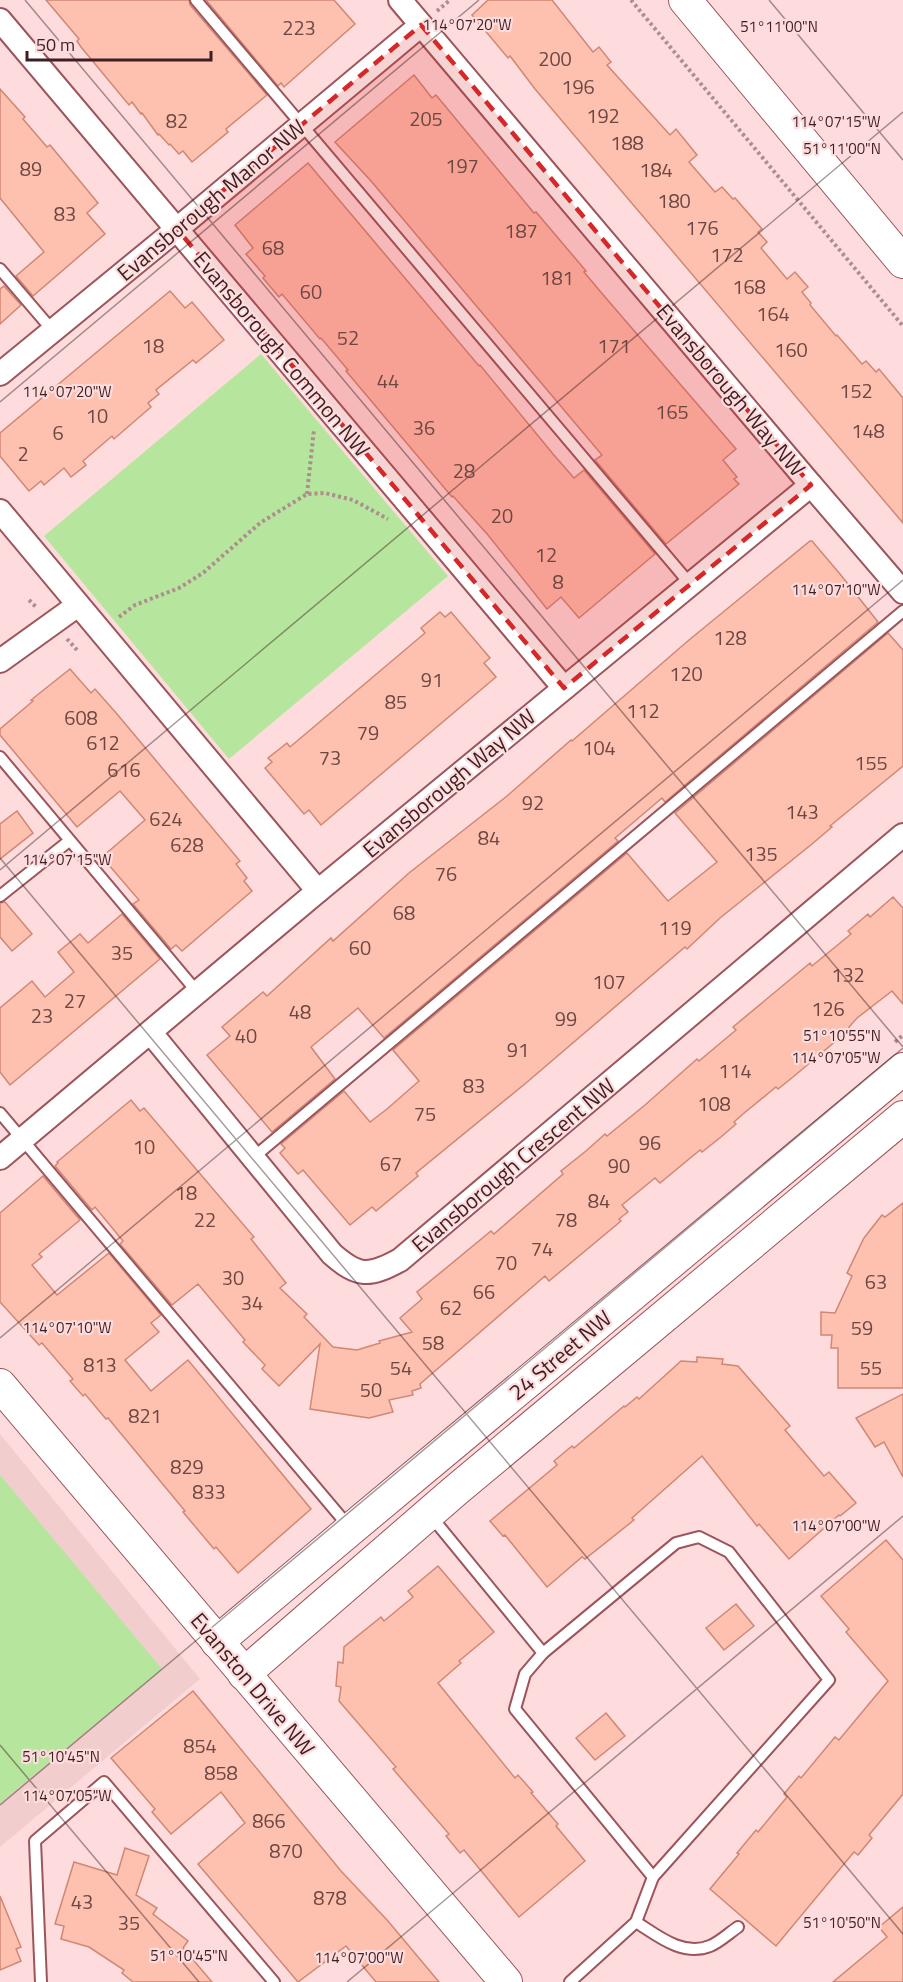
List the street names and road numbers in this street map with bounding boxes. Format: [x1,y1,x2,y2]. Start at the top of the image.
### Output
street label: Evansborough Manor NW [109,111,313,289]
street label: Evansborough Common NW [185,243,379,465]
street label: Evansborough Way NW [648,296,814,484]
street label: Evansborough Way NW [355,700,543,866]
street label: Evansborough Crescent NW [404,1069,622,1261]
street label: 24 Street NW [501,1302,619,1408]
street label: Evanston Drive NW [183,1605,323,1763]

